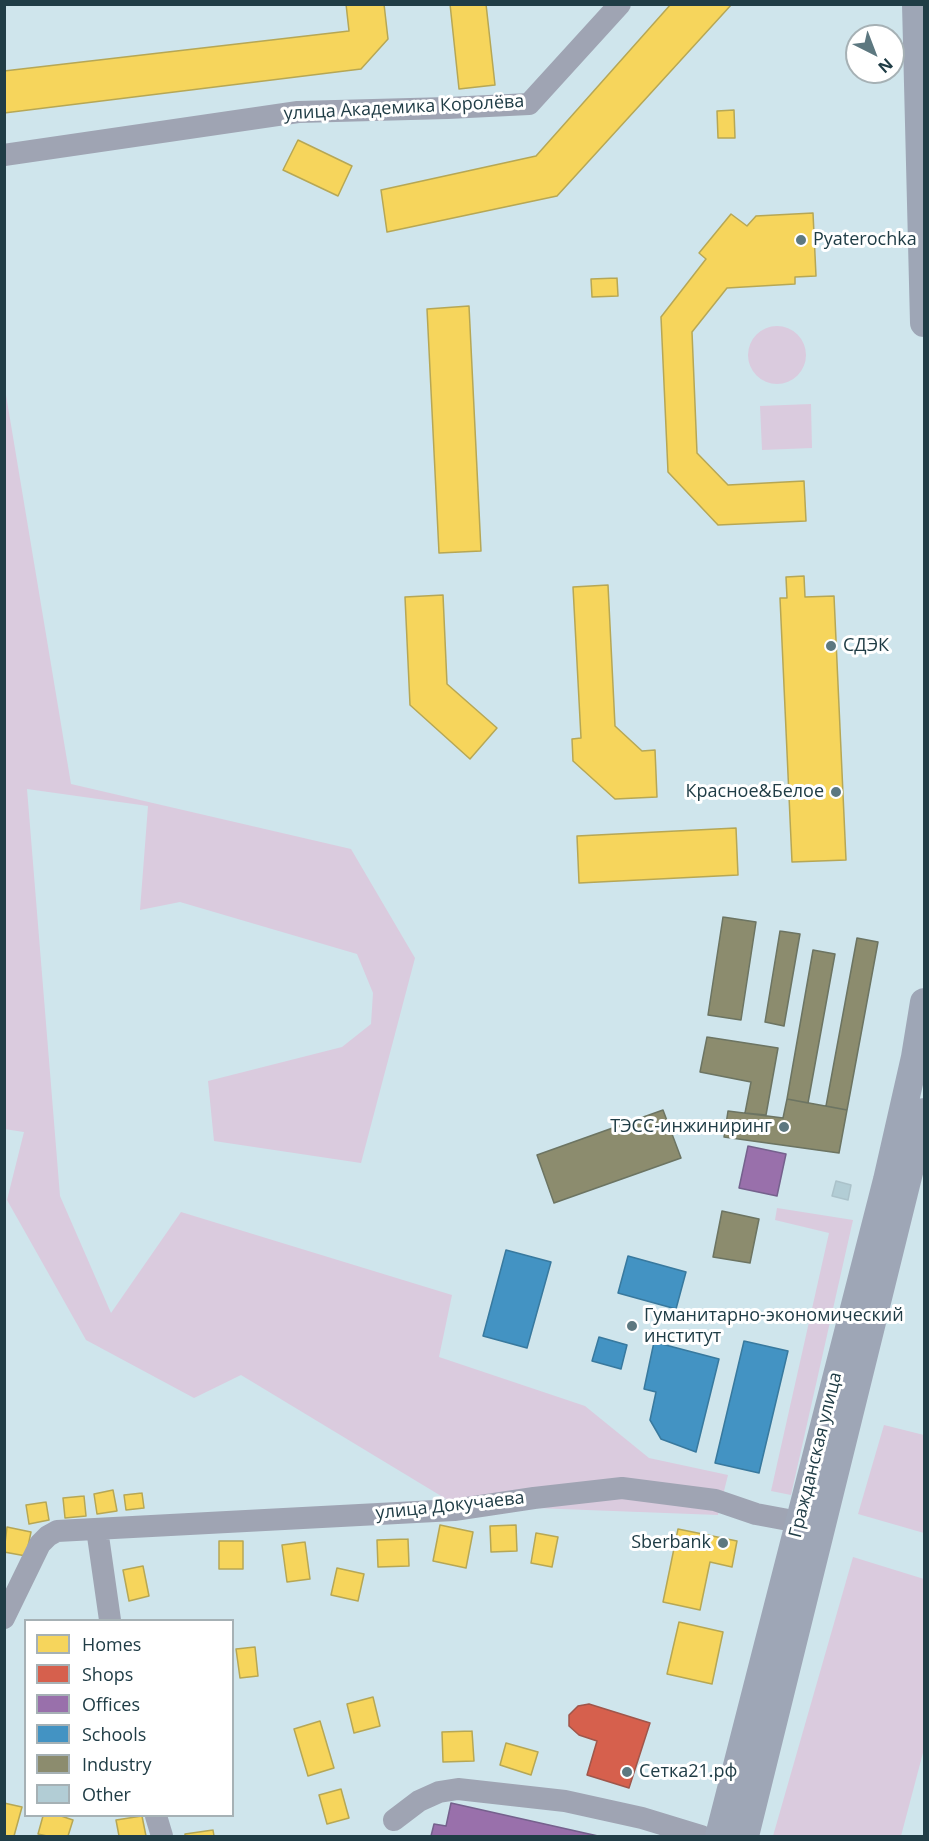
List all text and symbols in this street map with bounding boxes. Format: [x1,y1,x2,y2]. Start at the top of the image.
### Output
north arrow [845,24,905,84]
text: N [874,53,898,78]
street label: улица Академика Королёва [283,91,525,125]
place label: Pyaterochka [813,229,917,251]
marker: Pyaterochka [794,233,808,247]
place label: СДЭК [843,635,889,657]
marker: СДЭК [824,639,838,653]
place label: Красное&Белое [686,781,824,803]
marker: Красное&Белое [829,785,843,799]
place label: ТЭСС-инжиниринг [610,1116,772,1138]
marker: ТЭСС-инжиниринг [777,1120,791,1134]
place label: Гуманитарно-экономический институт [644,1305,904,1348]
marker: Гуманитарно-экономический институт [625,1319,639,1333]
street label: Гражданская улица [785,1370,847,1540]
street label: улица Докучаева [375,1487,525,1525]
place label: Sberbank [631,1532,711,1554]
marker: Sberbank [716,1536,730,1550]
legend [24,1619,234,1817]
text: Homes [82,1632,141,1656]
text: Shops [82,1662,133,1686]
text: Offices [82,1692,140,1716]
text: Schools [82,1722,146,1746]
text: Industry [82,1752,152,1776]
place label: Сетка21.рф [639,1761,737,1783]
marker: Сетка21.рф [620,1765,634,1779]
text: Other [82,1782,131,1806]

